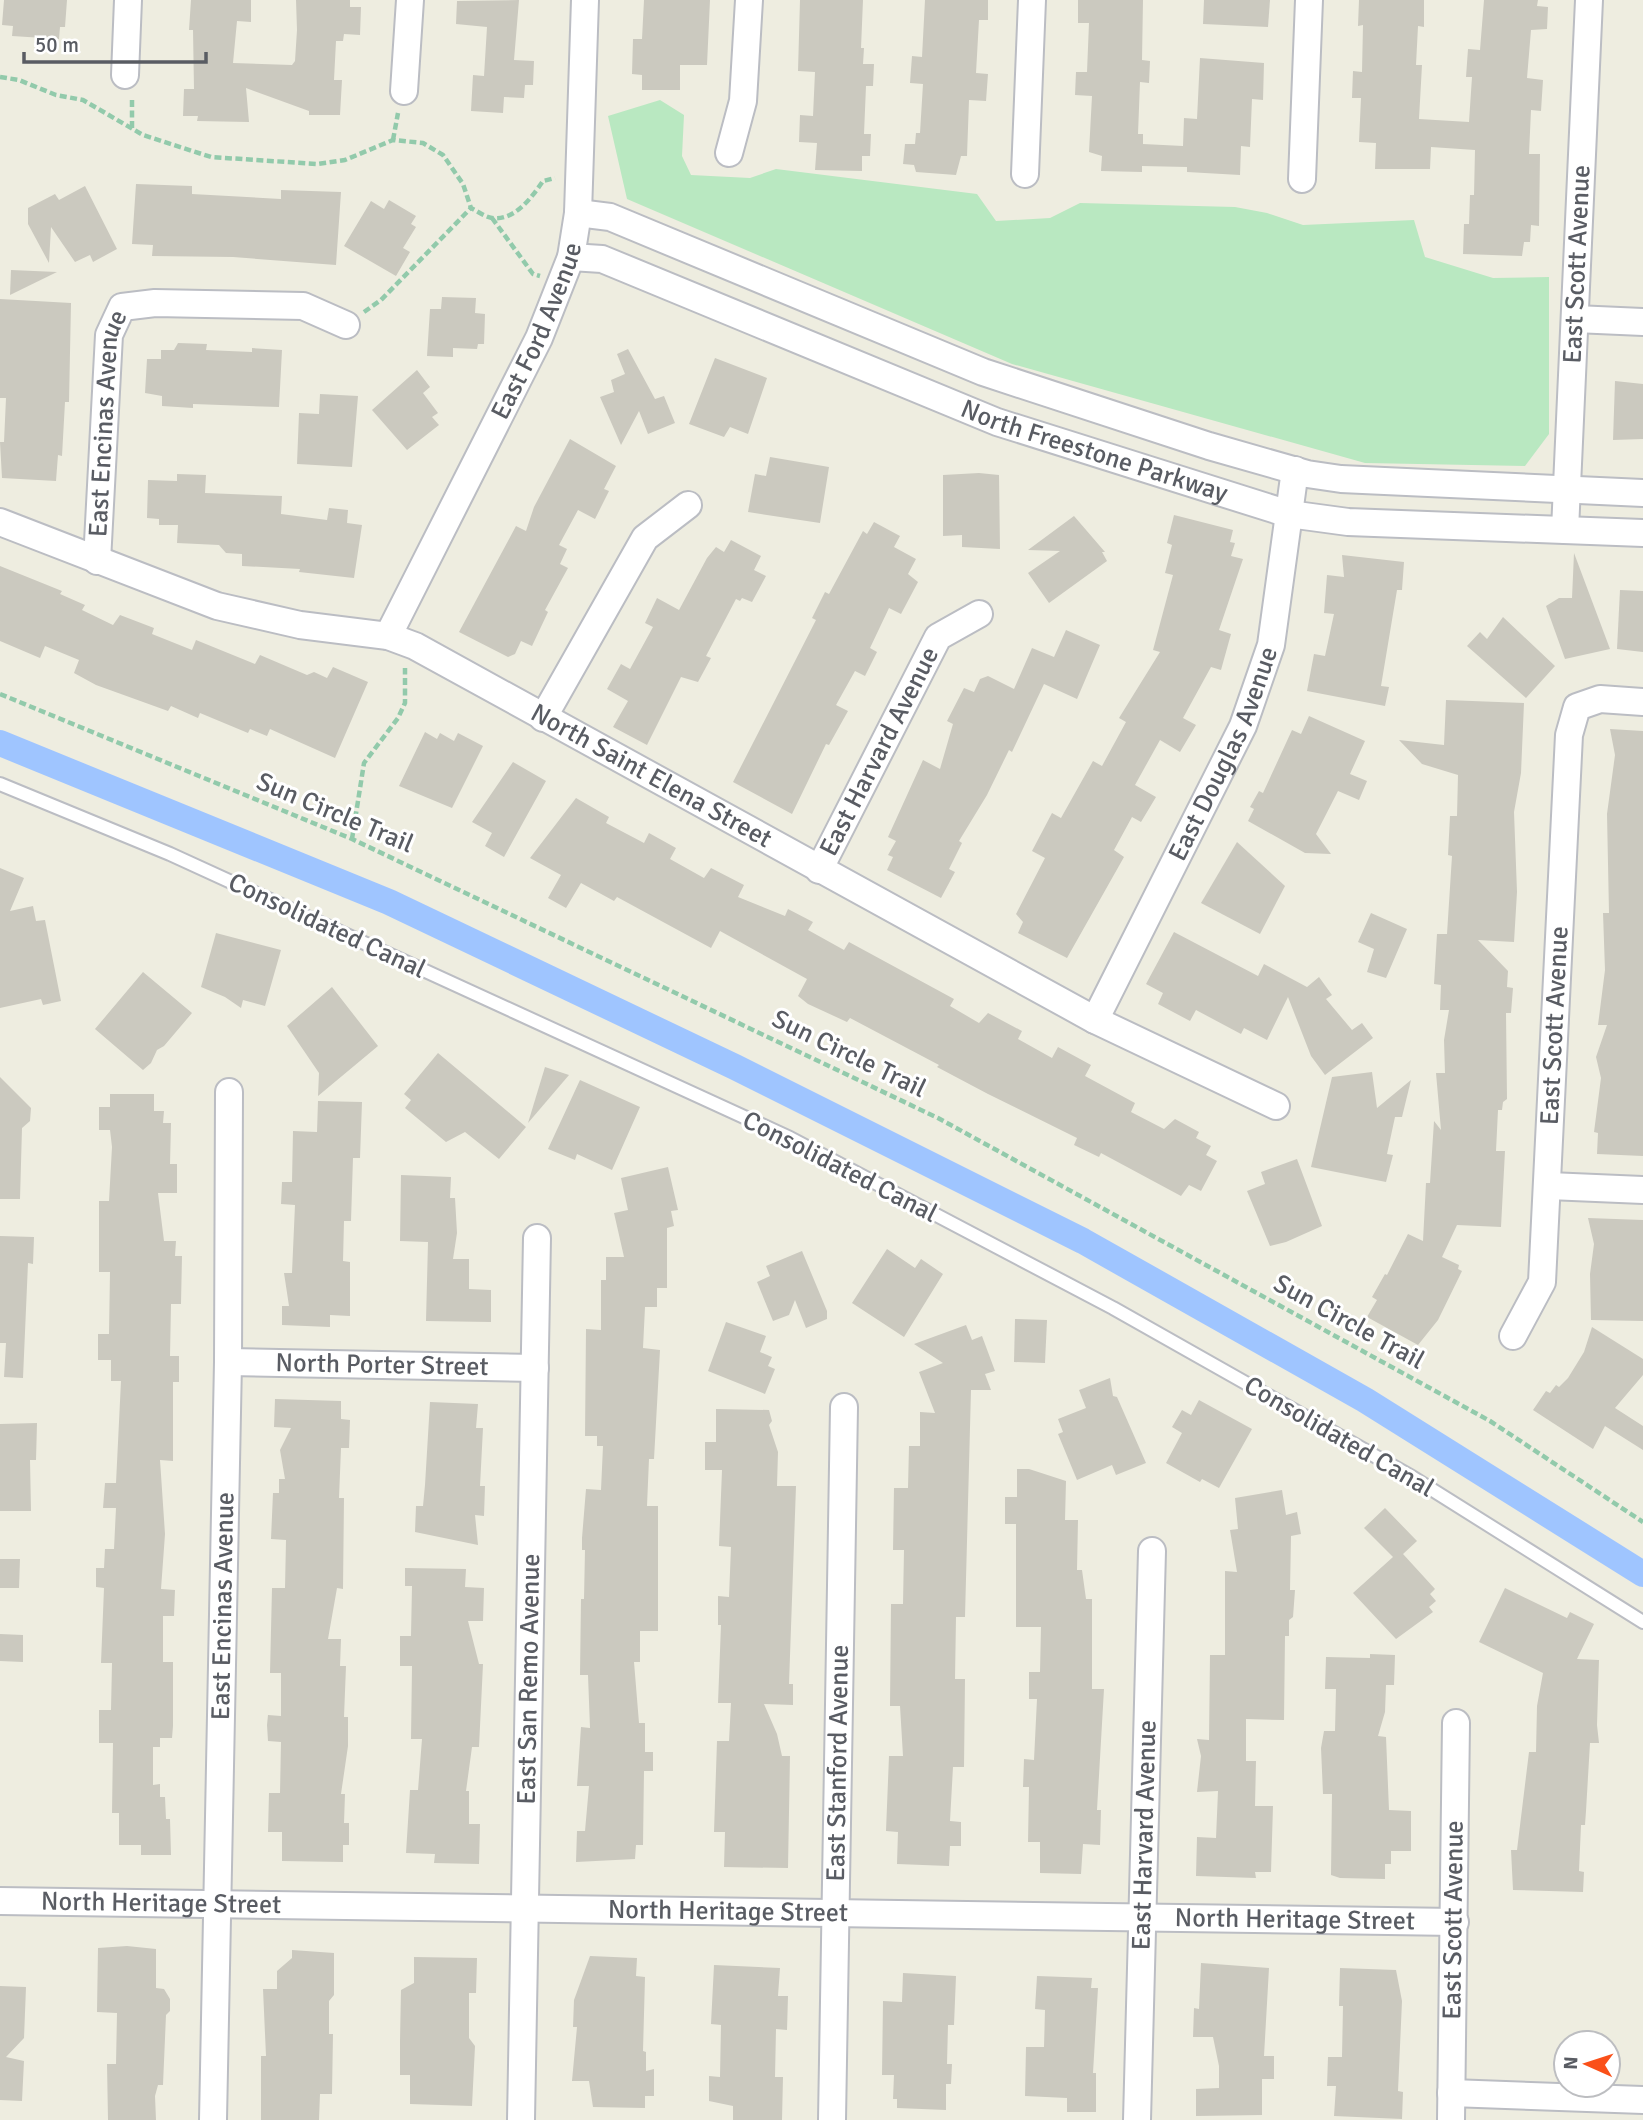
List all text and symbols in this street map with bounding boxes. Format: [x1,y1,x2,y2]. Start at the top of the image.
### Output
scale bar [24,21,206,65]
text: 50 m [35,32,79,58]
street label: East Scott Avenue [1557,164,1598,364]
street label: East Ford Avenue [484,241,589,425]
street label: East Encinas Avenue [82,305,134,538]
street label: North Freestone Parkway [956,393,1232,510]
street label: East Harvard Avenue [813,642,946,861]
street label: East Douglas Avenue [1162,643,1285,866]
street label: North Saint Elena Street [525,697,777,855]
street label: Sun Circle Trail [252,766,418,860]
street label: Consolidated Canal [223,866,431,986]
street label: East Scott Avenue [1534,925,1576,1126]
street label: Sun Circle Trail [767,1003,931,1105]
street label: Consolidated Canal [737,1104,943,1230]
street label: Sun Circle Trail [1268,1267,1430,1377]
street label: North Porter Street [275,1347,489,1383]
street label: Consolidated Canal [1238,1370,1440,1504]
street label: East Encinas Avenue [205,1492,241,1721]
street label: East San Remo Avenue [511,1553,547,1805]
street label: East Stanford Avenue [820,1644,856,1882]
street label: East Harvard Avenue [1125,1720,1164,1951]
street label: East Scott Avenue [1436,1820,1471,2020]
street label: North Heritage Street [41,1886,281,1921]
street label: North Heritage Street [608,1894,848,1929]
street label: North Heritage Street [1174,1902,1415,1937]
north arrow [1552,2029,1622,2099]
text: N [1559,2056,1583,2070]

